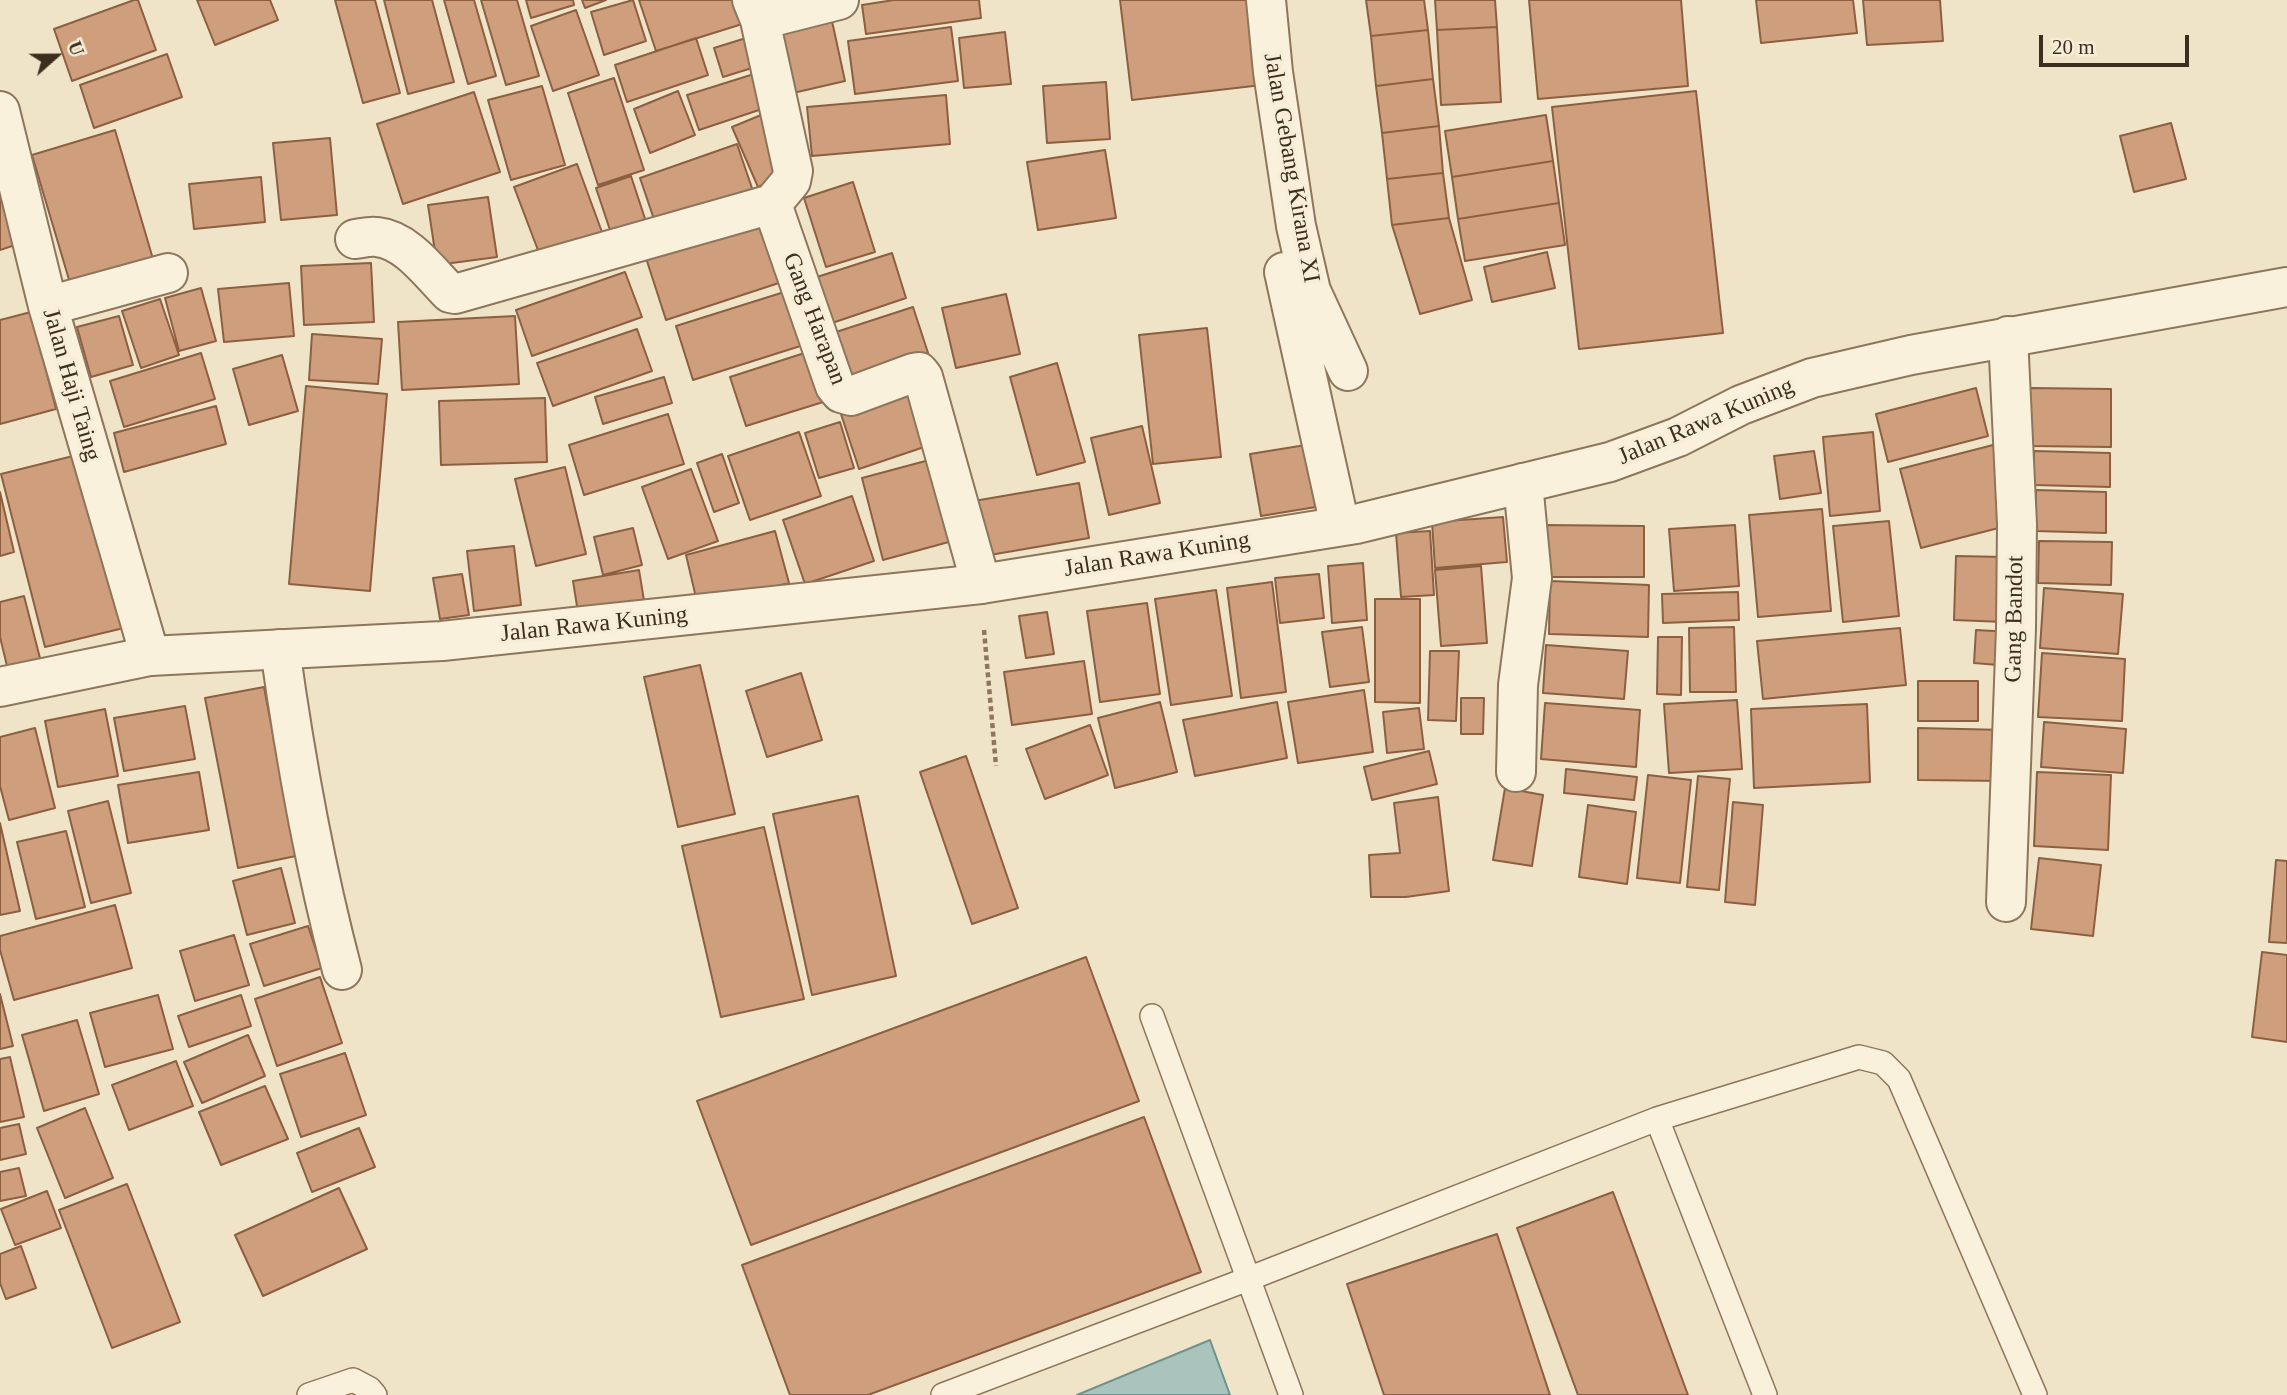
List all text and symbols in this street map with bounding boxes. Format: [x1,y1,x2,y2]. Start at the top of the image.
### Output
north arrow [21,21,91,91]
scale bar [2042,21,2192,65]
text: 20 m [2052,35,2095,59]
text: U [64,38,88,58]
street label: Jalan Gebang Kirana XI [1257,51,1325,285]
street label: Gang Harapan [776,249,852,389]
street label: Jalan Haji Taing [36,306,106,464]
street label: Jalan Rawa Kuning [1614,372,1798,472]
street label: Jalan Rawa Kuning [1062,526,1252,584]
street label: Gang Bandot [1999,555,2031,683]
street label: Jalan Rawa Kuning [499,601,689,649]

